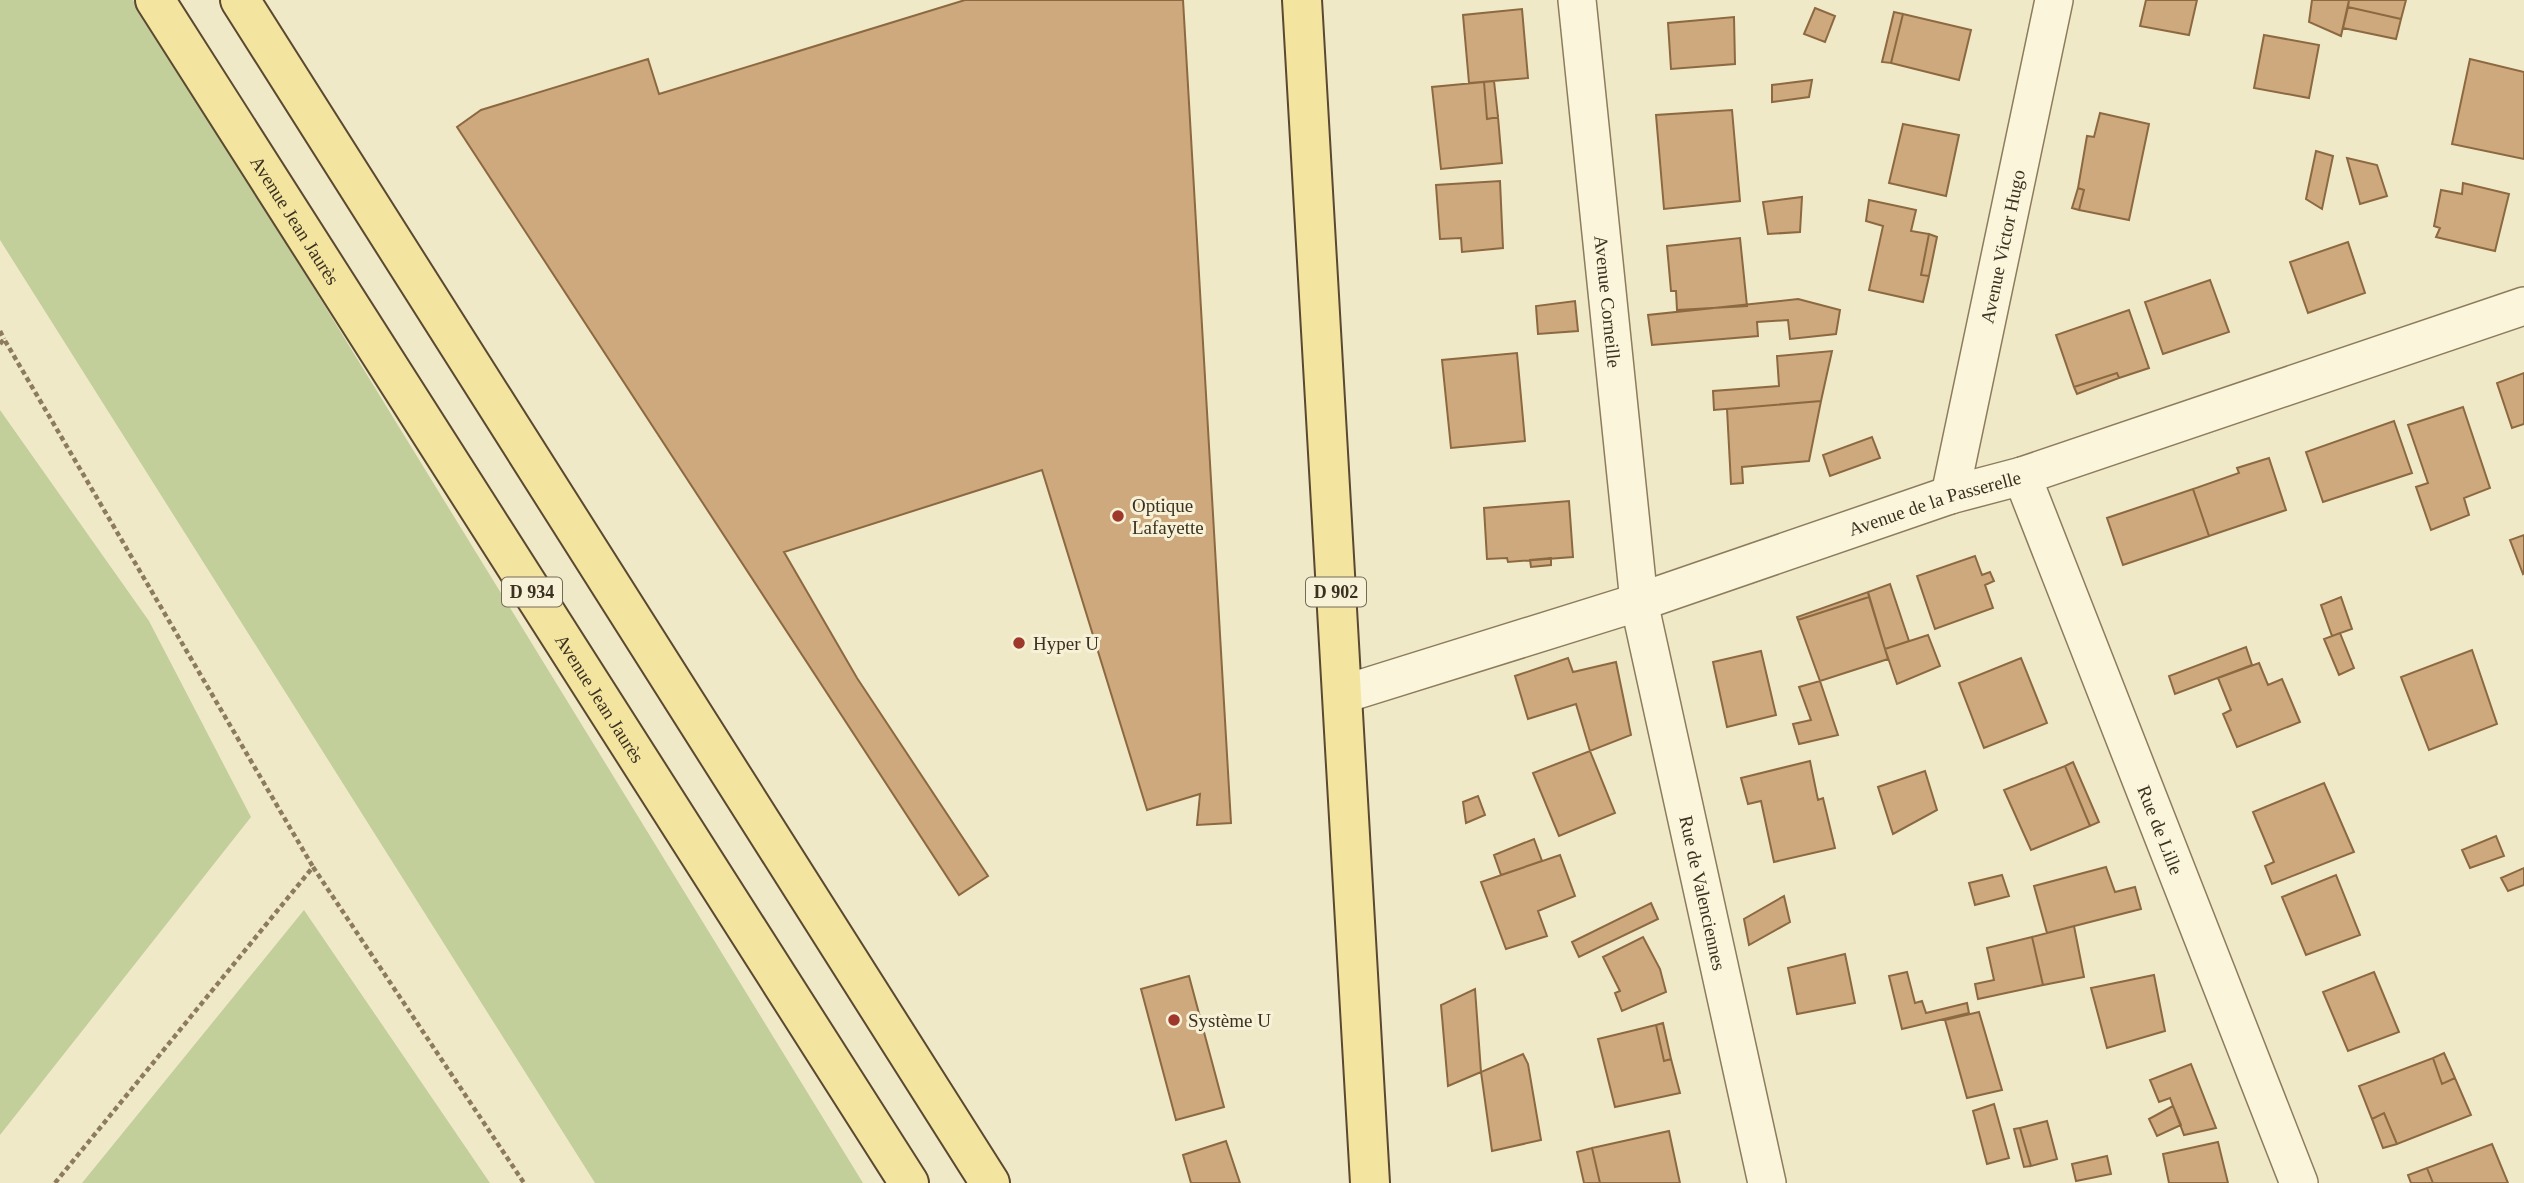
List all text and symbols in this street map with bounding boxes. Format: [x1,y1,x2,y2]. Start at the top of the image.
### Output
street label: Avenue Jean Jaurès [246,152,344,289]
street label: Avenue Victor Hugo [1976,168,2029,325]
street label: Avenue Corneille [1590,234,1625,369]
street label: Avenue de la Passerelle [1846,467,2023,540]
place label: Optique Lafayette [1132,495,1204,538]
marker: Optique Lafayette [1110,508,1126,524]
road number: D 934 [502,578,562,606]
road number: D 902 [1306,578,1366,606]
street label: Avenue Jean Jaurès [551,630,648,767]
place label: Hyper U [1033,633,1099,654]
marker: Hyper U [1011,635,1027,651]
street label: Rue de Lille [2133,782,2187,878]
street label: Rue de Valenciennes [1675,814,1730,972]
place label: Système U [1188,1010,1271,1031]
marker: Système U [1166,1012,1182,1028]

